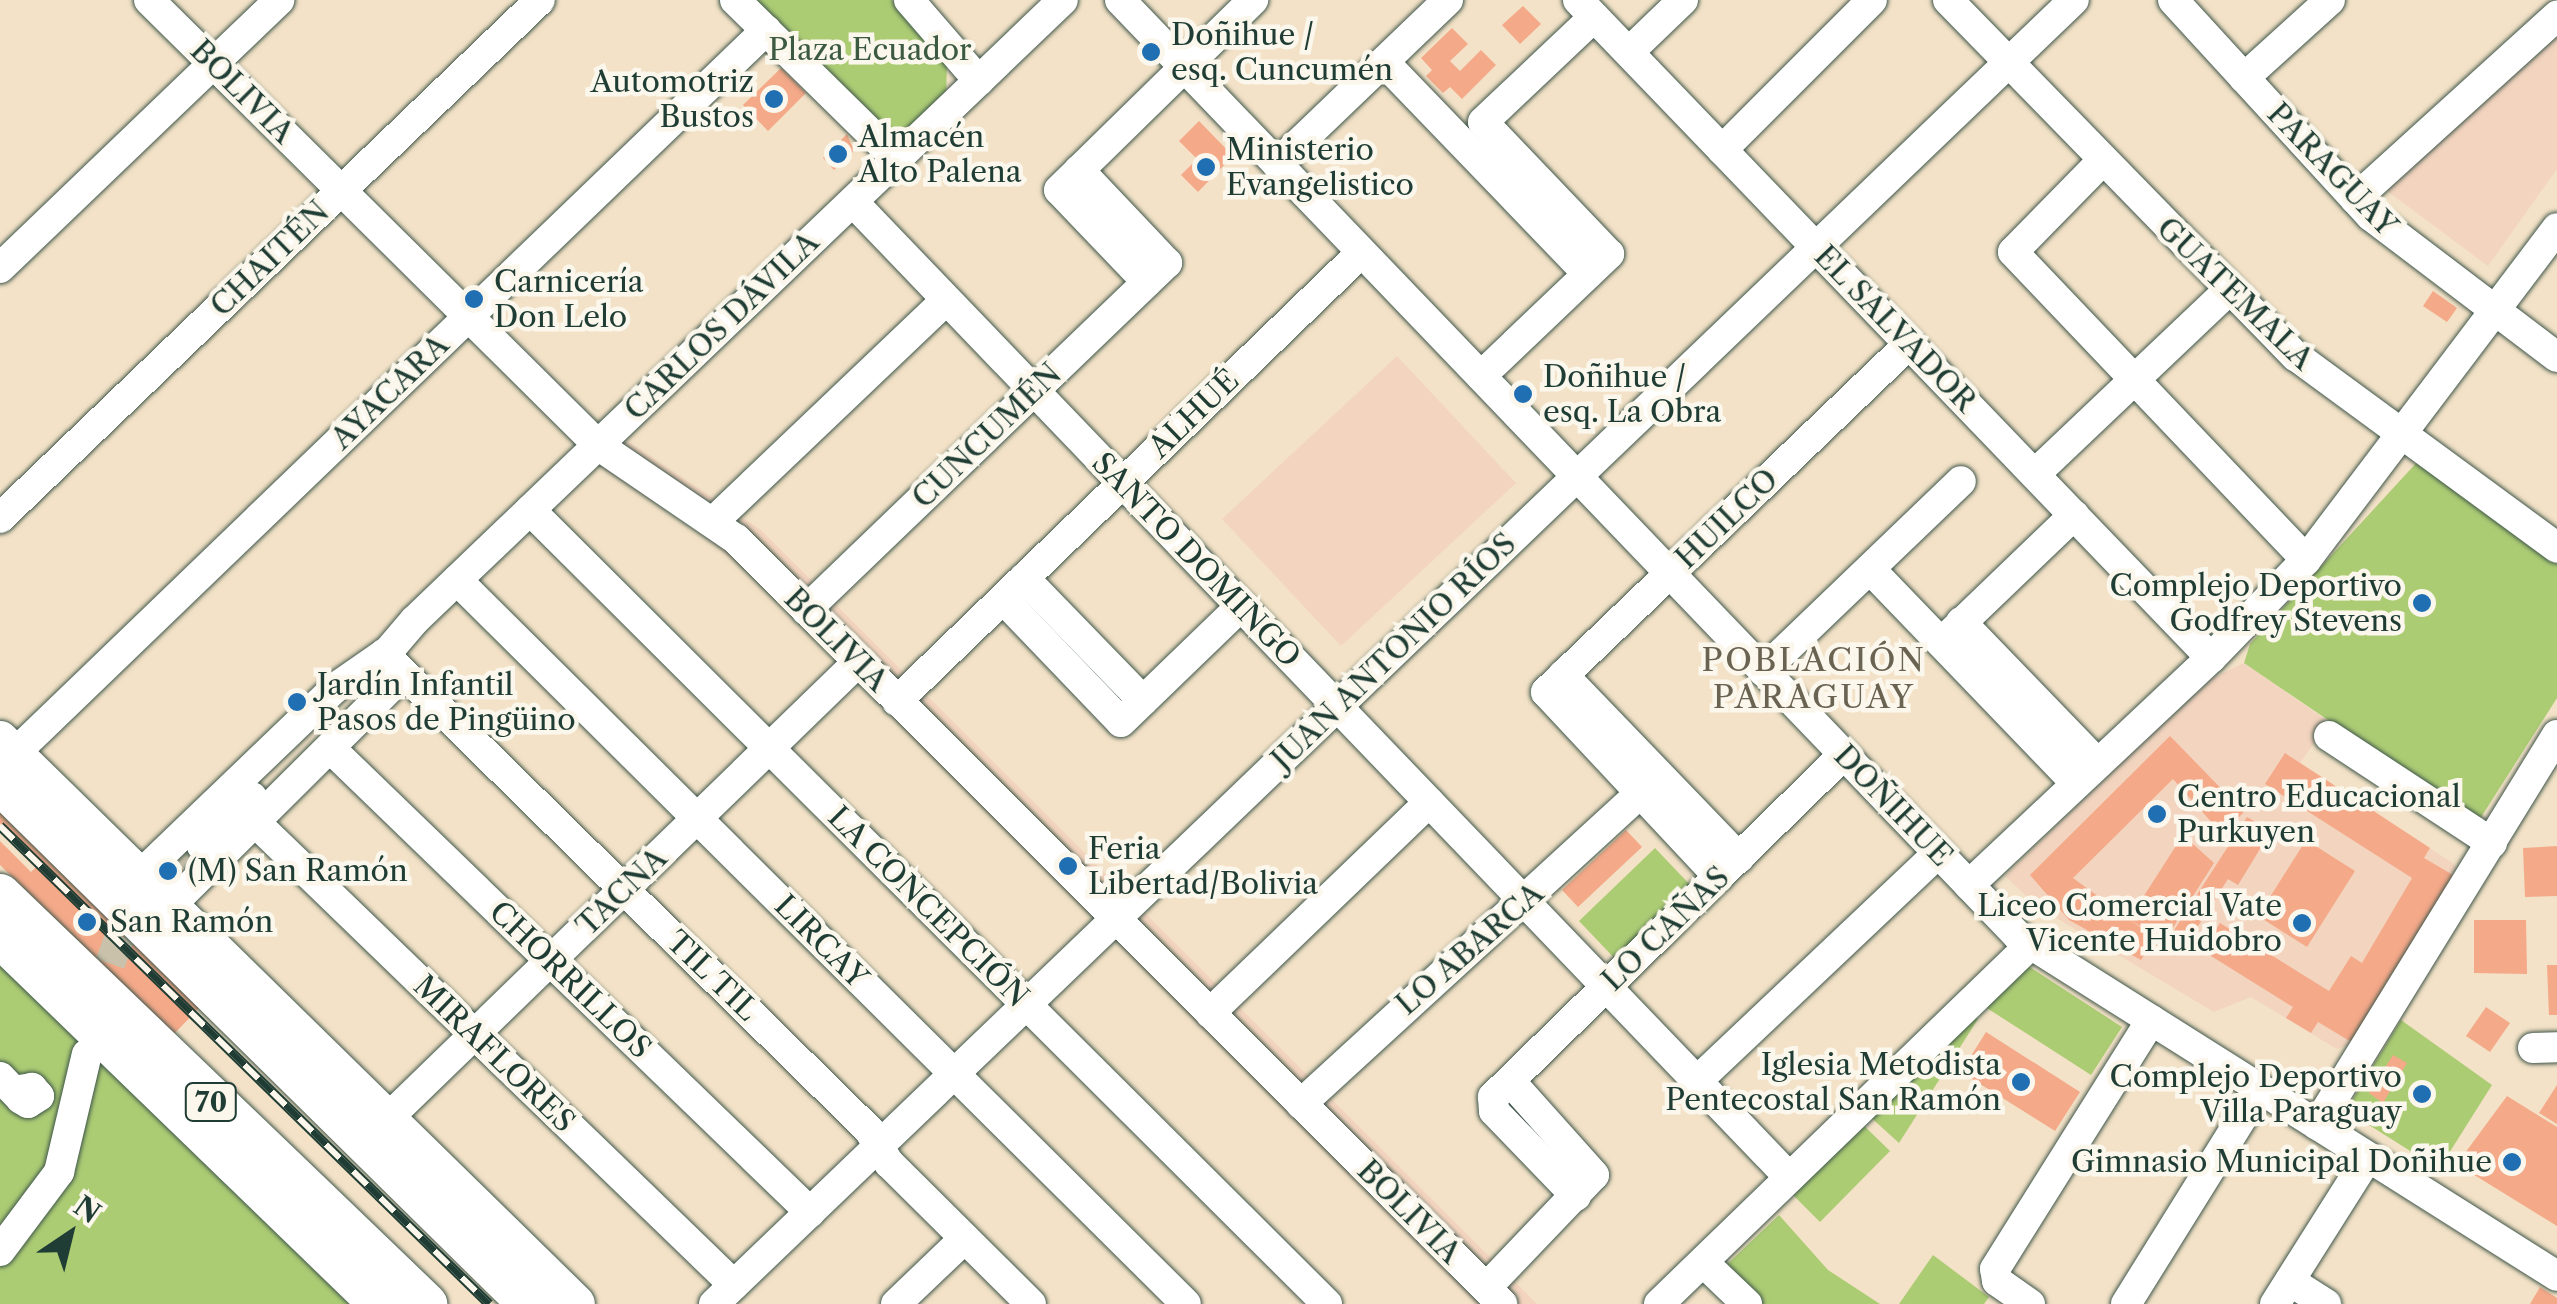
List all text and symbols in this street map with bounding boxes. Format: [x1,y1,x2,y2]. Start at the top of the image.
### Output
place label: Doñihue / esq. Cuncumén [1171,17,1393,88]
park label: Plaza Ecuador [768,32,972,68]
street label: BOLIVIA [183,33,301,151]
marker: Doñihue / esq. Cuncumén [1140,41,1162,63]
place label: Automotriz Bustos [591,64,754,134]
marker: Automotriz Bustos [763,88,785,110]
street label: PARAGUAY [2260,96,2404,244]
place label: Almacén Alto Palena [858,119,1022,190]
place label: Ministerio Evangelistico [1226,132,1414,202]
marker: Almacén Alto Palena [827,143,849,165]
marker: Ministerio Evangelistico [1195,156,1217,178]
street label: CHAITÉN [203,194,337,324]
street label: GUATEMALA [2149,210,2321,378]
street label: CARLOS DÁVILA [617,224,827,428]
street label: EL SALVADOR [1806,238,1984,420]
place label: Carnicería Don Lelo [494,264,644,334]
marker: Carnicería Don Lelo [463,288,485,310]
street label: AYACARA [324,327,456,457]
street label: CUNCUMÉN [905,356,1069,516]
place label: Doñihue / esq. La Obra [1543,359,1722,430]
street label: ALHUÉ [1141,362,1247,466]
marker: Doñihue / esq. La Obra [1512,383,1534,405]
street label: SANTO DOMINGO [1084,445,1308,675]
street label: HUILCO [1669,462,1785,576]
street label: JUAN ANTONIO RÍOS [1264,526,1524,778]
place label: Complejo Deportivo Godfrey Stevens [2110,568,2402,638]
street label: BOLIVIA [777,581,895,699]
marker: Complejo Deportivo Godfrey Stevens [2411,592,2433,614]
district label: POBLACIÓN PARAGUAY [1702,642,1926,717]
place label: Jardín Infantil Pasos de Pingüino [317,667,576,738]
marker: Jardín Infantil Pasos de Pingüino [286,691,308,713]
street label: DOÑIHUE [1826,738,1960,874]
place label: Centro Educacional Purkuyen [2177,779,2461,850]
street label: LA CONCEPCIÓN [820,799,1036,1015]
marker: Centro Educacional Purkuyen [2146,803,2168,825]
place label: Feria Libertad/Bolivia [1088,831,1318,902]
street label: TACNA [569,840,675,944]
place label: (M) San Ramón [188,853,408,889]
marker: Feria Libertad/Bolivia [1057,855,1079,877]
marker: (M) San Ramón [157,860,179,882]
street label: LO CAÑAS [1595,860,1737,998]
street label: LO ABARCA [1389,875,1551,1023]
street label: LIRCAY [767,888,875,996]
place label: Liceo Comercial Vate Vicente Huidobro [1976,888,2282,958]
street label: CHORRILLOS [482,894,658,1066]
place label: San Ramón [110,904,273,940]
marker: San Ramón [74,909,100,935]
marker: Liceo Comercial Vate Vicente Huidobro [2291,912,2313,934]
street label: TIL TIL [658,923,766,1029]
street label: MIRAFLORES [406,968,582,1140]
place label: Iglesia Metodista Pentecostal San Ramón [1665,1047,2001,1118]
place label: Complejo Deportivo Villa Paraguay [2110,1059,2402,1130]
marker: Iglesia Metodista Pentecostal San Ramón [2010,1071,2032,1093]
road number: 70 [184,1079,238,1125]
marker: Complejo Deportivo Villa Paraguay [2411,1083,2433,1105]
place label: Gimnasio Municipal Doñihue [2071,1144,2492,1180]
marker: Gimnasio Municipal Doñihue [2501,1151,2523,1173]
street label: BOLIVIA [1350,1153,1468,1271]
north arrow [20,1184,120,1284]
text: N [67,1189,107,1230]

